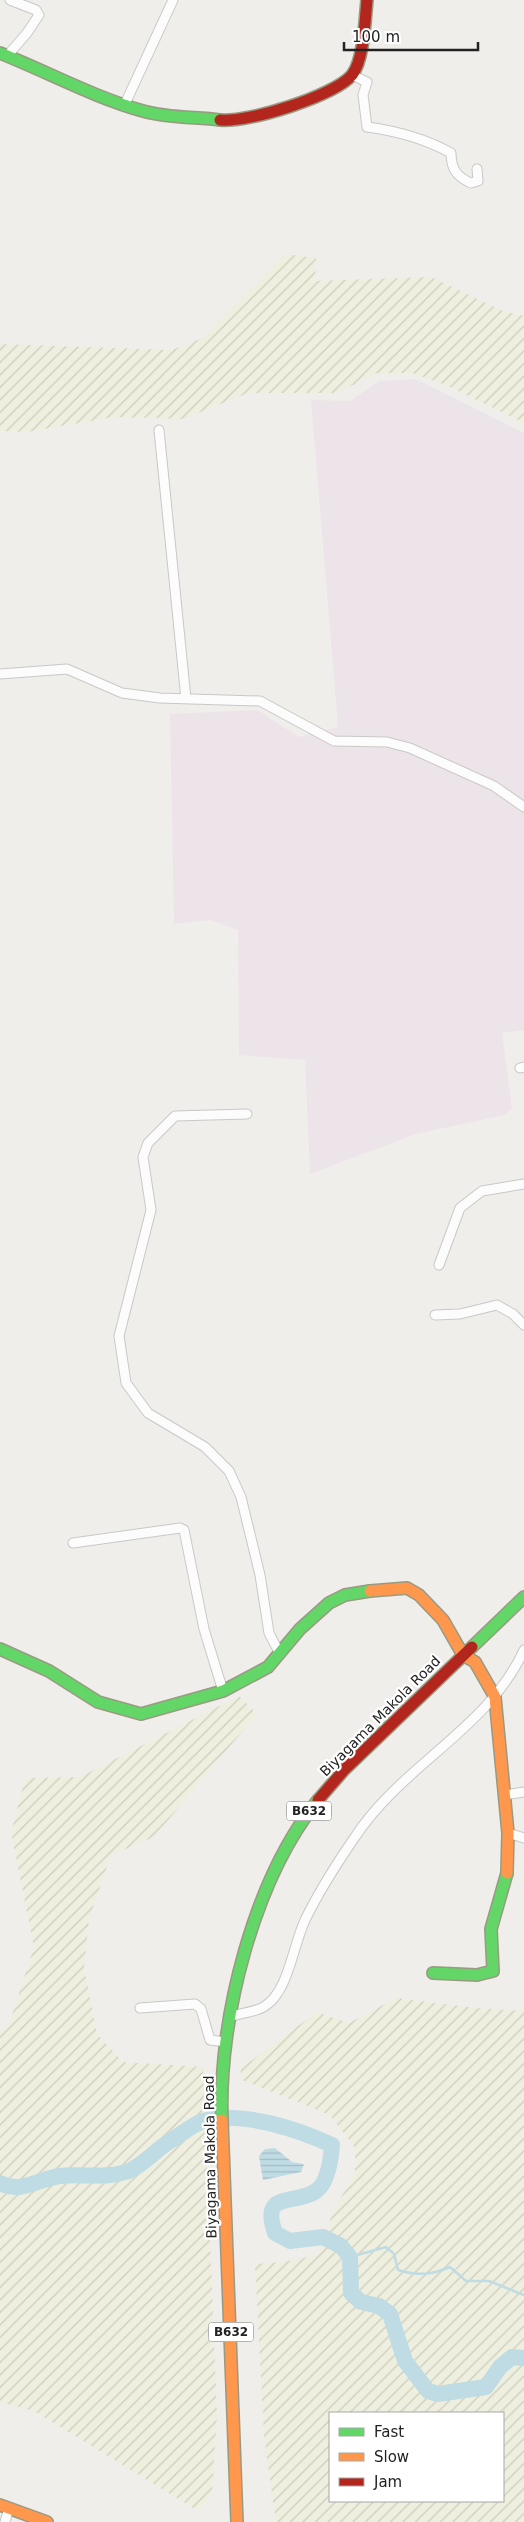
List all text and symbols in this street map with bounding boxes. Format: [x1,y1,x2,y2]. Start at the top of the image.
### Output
scale bar [344,20,478,52]
text: 100 m [352,28,400,46]
street label: Biyagama Makola Road [317,1653,443,1779]
road number: B632 [286,1802,332,1820]
street label: Biyagama Makola Road [201,2075,219,2239]
road number: B632 [208,2322,254,2342]
legend [329,2412,504,2502]
text: Fast [374,2423,404,2441]
text: Slow [374,2448,409,2466]
text: Jam [373,2473,402,2491]

